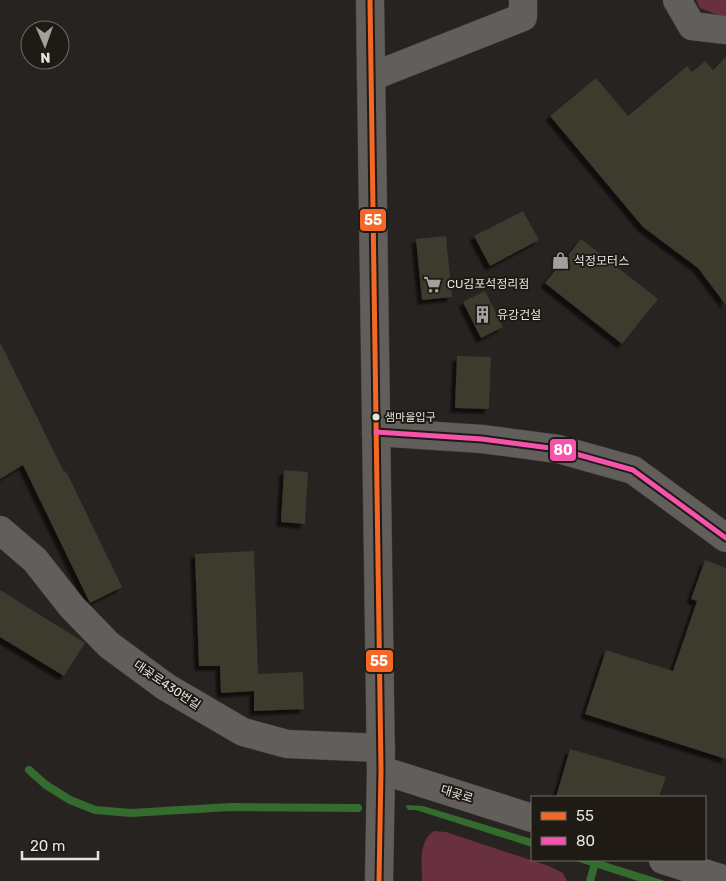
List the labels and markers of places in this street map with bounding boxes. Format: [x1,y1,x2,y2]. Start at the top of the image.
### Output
shop icon: 석정모터스 [550,251,570,271]
place label: 석정모터스 [574,254,629,268]
supermarket icon: CU김포석정리점 [423,274,443,294]
place label: CU김포석정리점 [447,277,530,291]
building icon: 유강건설 [473,305,493,325]
place label: 유강건설 [497,308,541,322]
place label: 샘마을입구 [385,411,436,424]
marker: 샘마을입구 [371,412,381,422]

